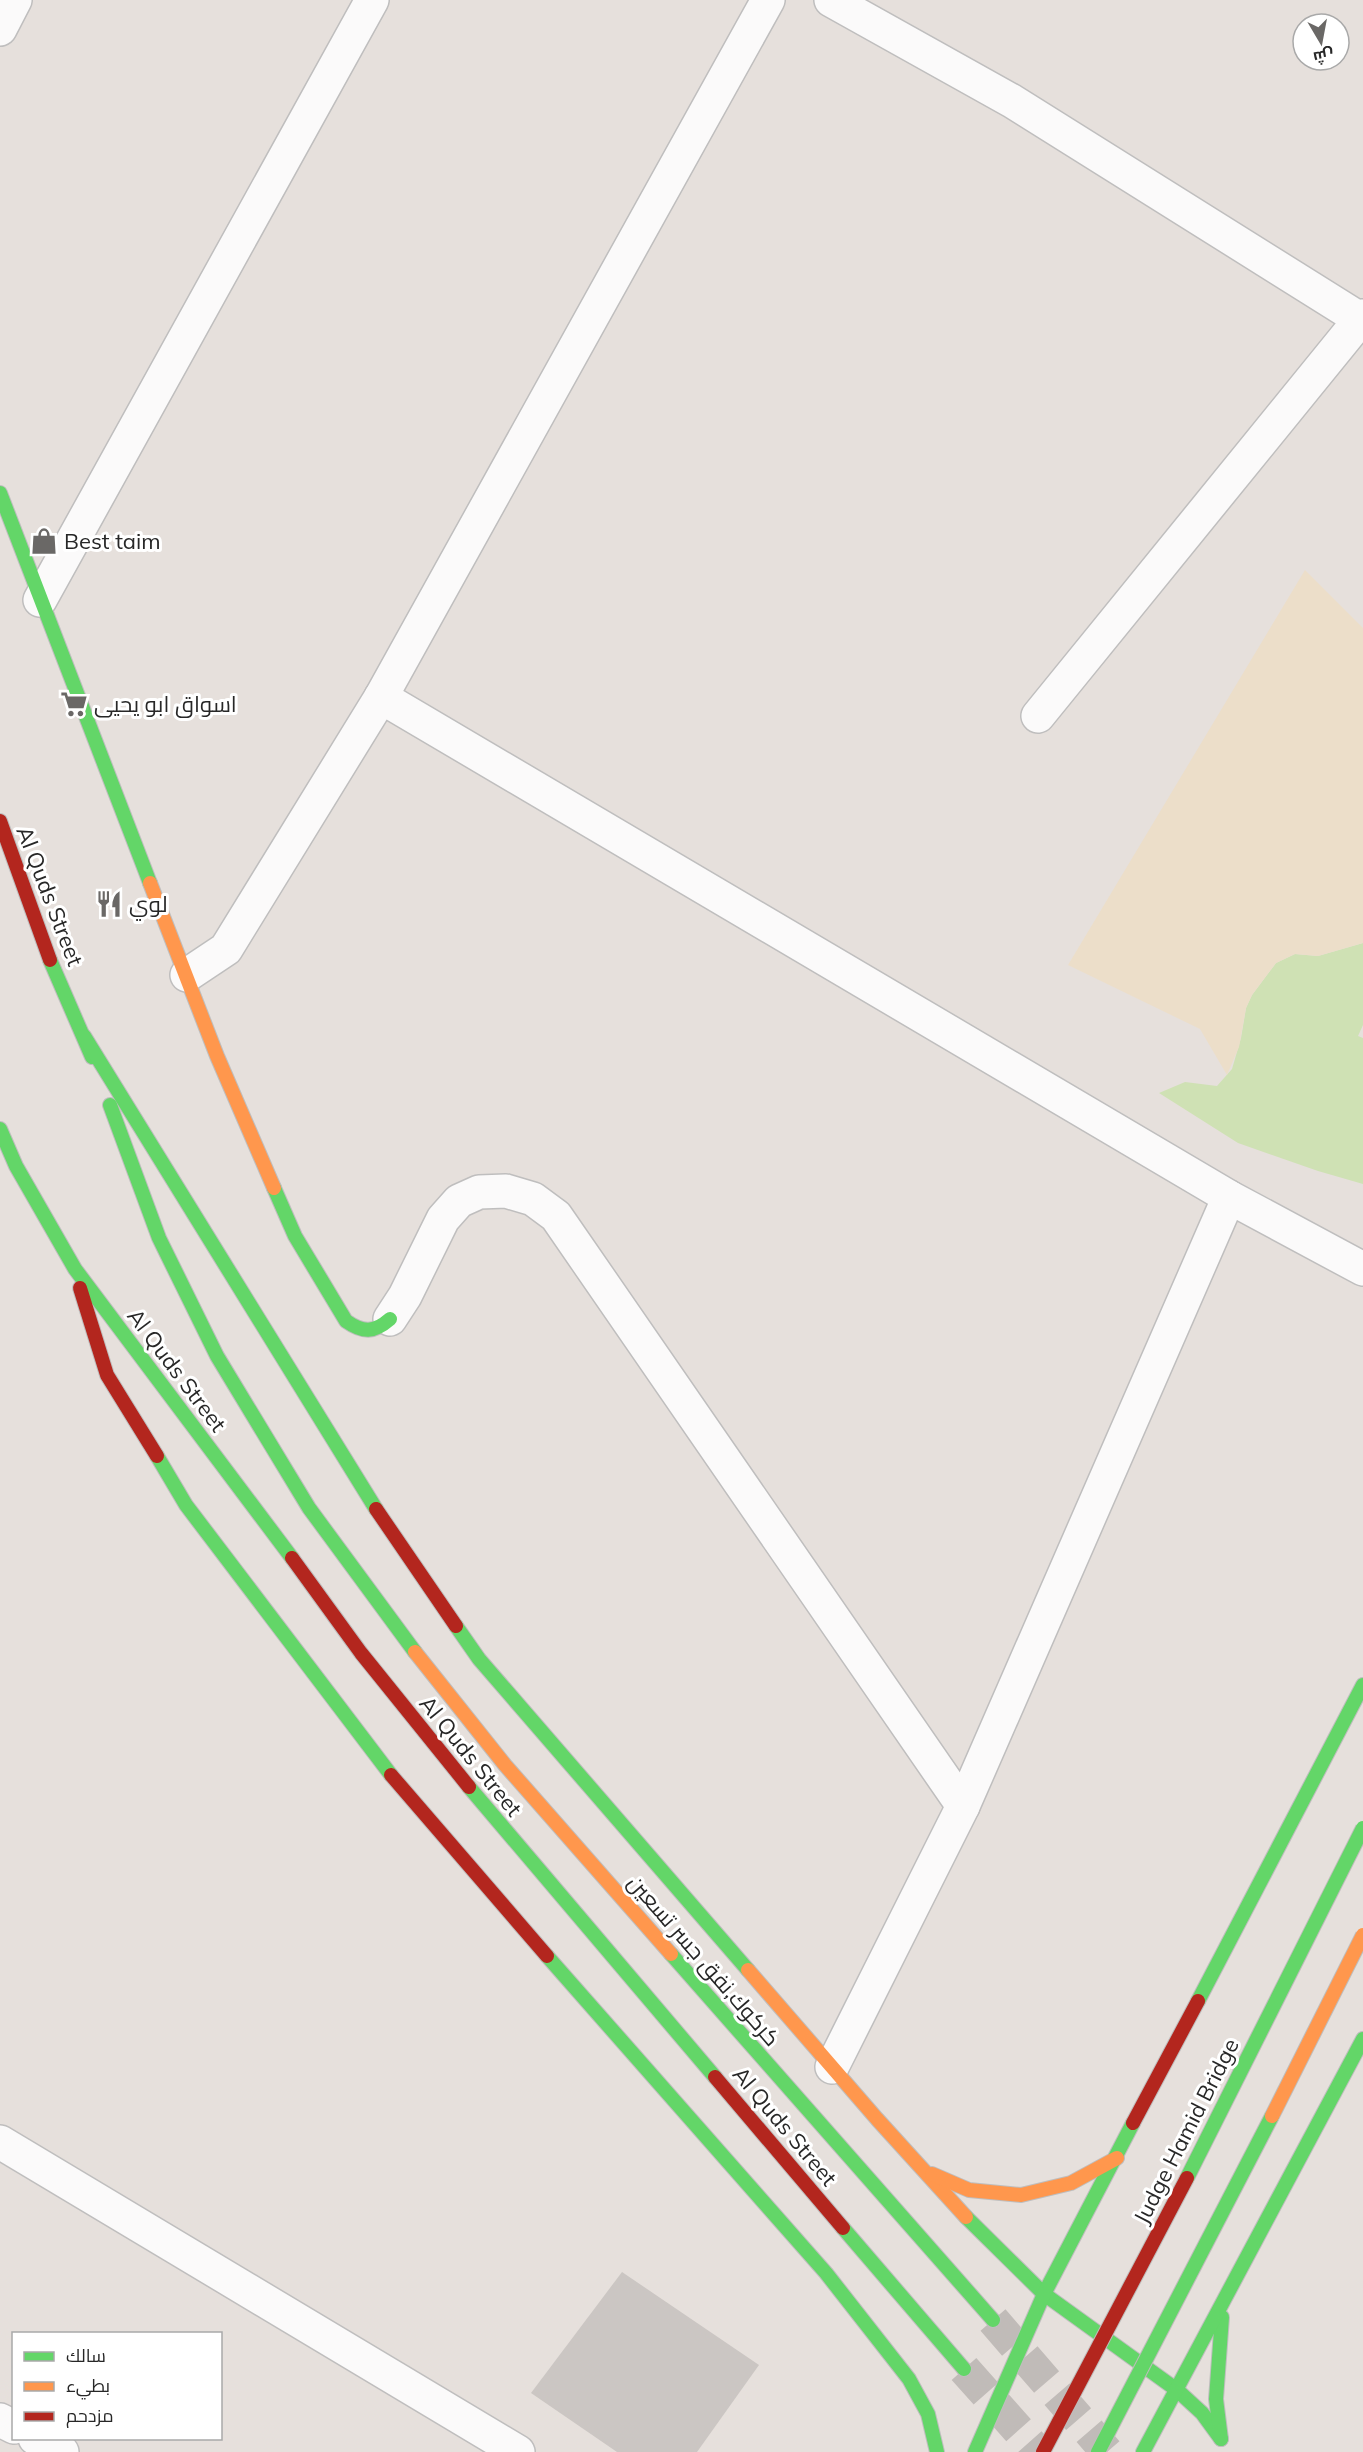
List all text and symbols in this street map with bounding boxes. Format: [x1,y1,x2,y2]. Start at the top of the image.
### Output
north arrow [1291,12,1351,72]
text: ش [1312,45,1335,68]
shop icon: Best taim [29,526,59,556]
place label: Best taim [64,527,161,555]
supermarket icon: اسواق ابو يحيى [59,689,89,719]
place label: اسواق ابو يحيى [94,690,237,718]
street label: Al Quds Street [10,822,90,970]
restaurant icon: لوي [94,889,124,919]
place label: لوي [129,890,167,921]
street label: Al Quds Street [121,1303,233,1438]
street label: Al Quds Street [414,1690,528,1822]
street label: كركوك,نفق جسر تسعين [622,1868,786,2052]
street label: Judge Hamid Bridge [1127,2034,1245,2228]
street label: Al Quds Street [727,2060,843,2192]
legend [12,2332,222,2440]
text: سالك [66,2344,106,2367]
text: بطيء [66,2374,110,2400]
text: مزدحم [66,2404,114,2428]

